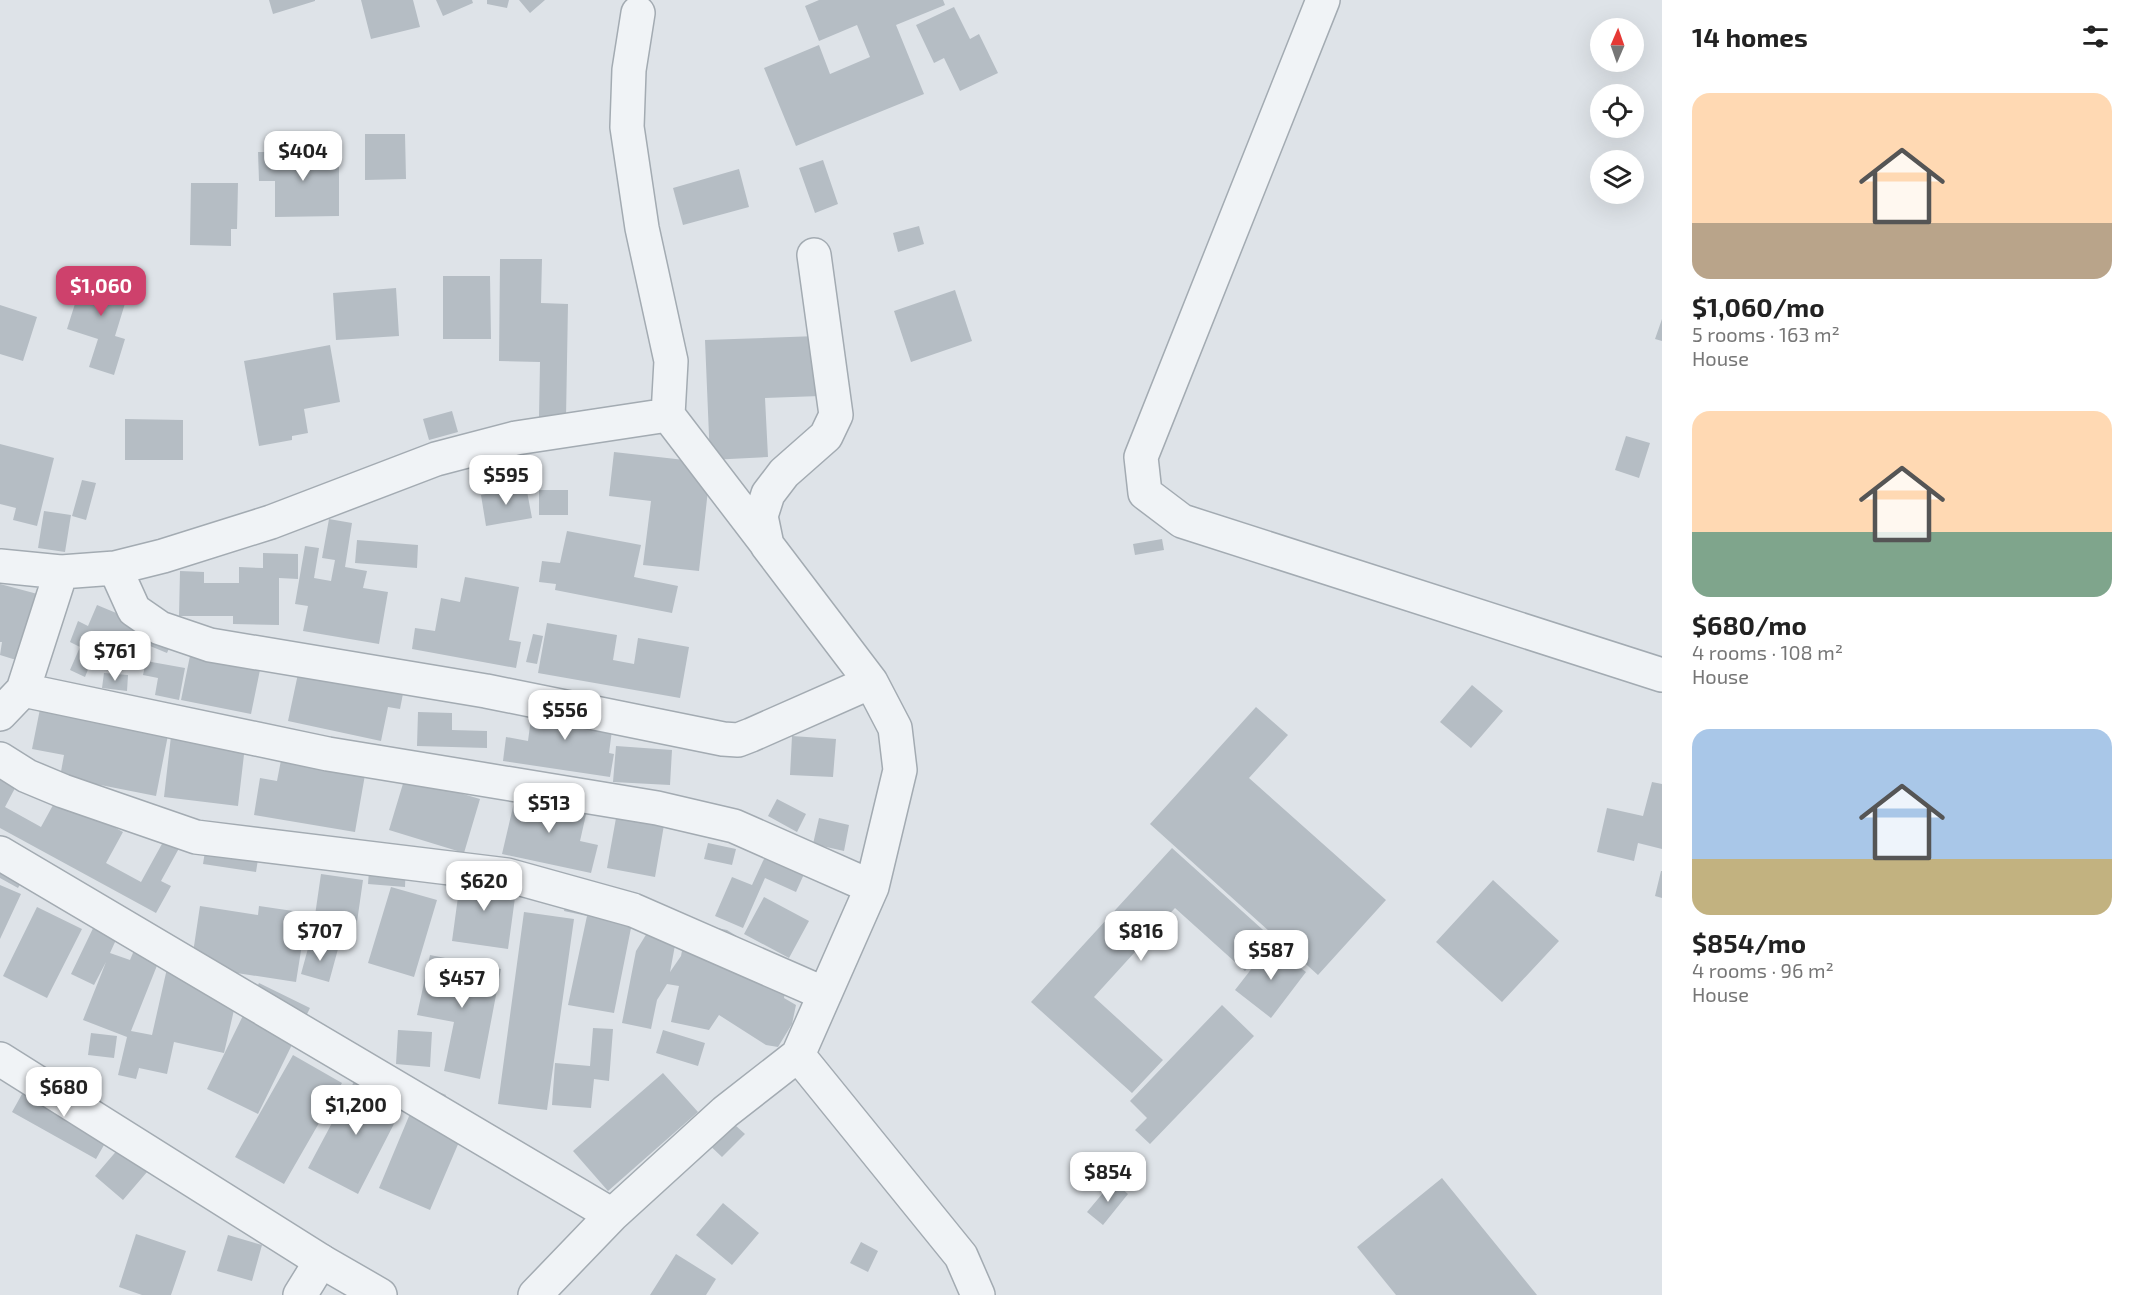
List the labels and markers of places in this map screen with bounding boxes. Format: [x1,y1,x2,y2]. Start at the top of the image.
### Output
pin: $404 [267,131,339,182]
pin: $1,060 [52,266,150,317]
pin: $595 [470,455,542,506]
pin: $761 [79,631,151,682]
pin: $556 [529,690,601,741]
pin: $513 [513,783,585,834]
pin: $620 [448,861,520,912]
pin: $707 [284,911,356,962]
pin: $816 [1105,911,1177,962]
pin: $587 [1235,930,1307,981]
pin: $457 [426,958,498,1009]
pin: $680 [28,1067,100,1118]
pin: $1,200 [307,1085,405,1136]
pin: $854 [1072,1152,1144,1203]

